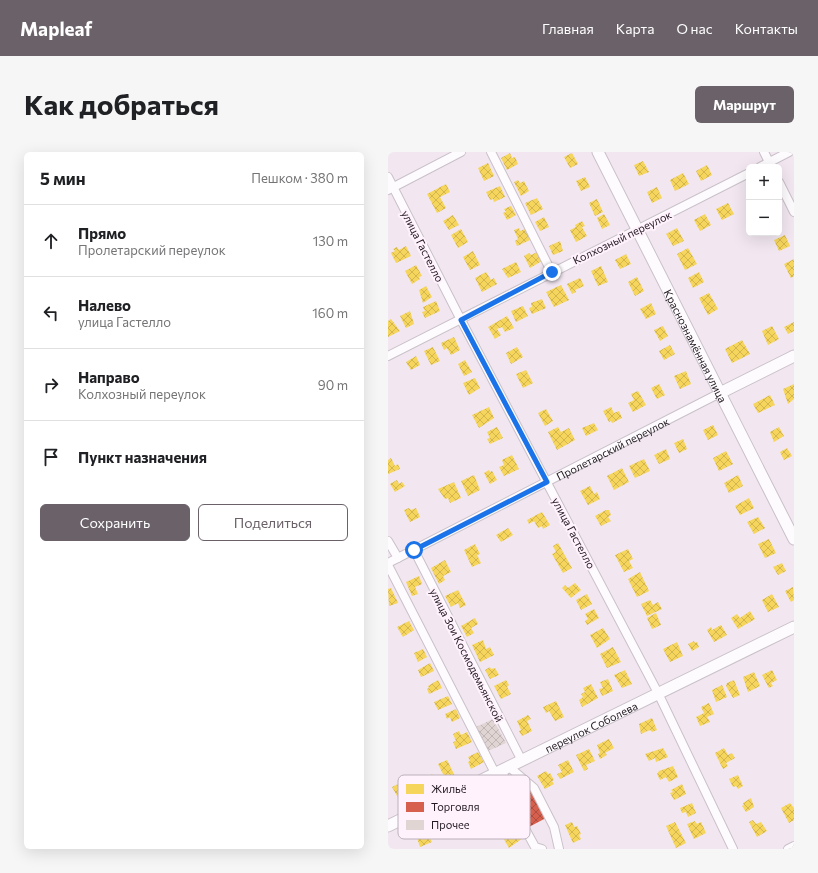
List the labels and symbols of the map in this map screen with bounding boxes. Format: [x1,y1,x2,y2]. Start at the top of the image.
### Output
street label: Колхозный переулок [570,207,674,267]
street label: улица Гастелло [399,208,447,284]
route end [543,263,561,281]
street label: Краснознамённая улица [662,287,730,404]
street label: Пролетарский переулок [554,414,671,482]
street label: улица Гастелло [550,495,598,571]
route start [405,541,423,559]
street label: улица Зои Космодемьянской [427,586,507,724]
street label: переулок Соболева [543,698,639,755]
legend [398,775,530,839]
text: Жильё [431,782,467,795]
text: Торговля [431,800,480,813]
text: Прочее [431,818,470,831]

